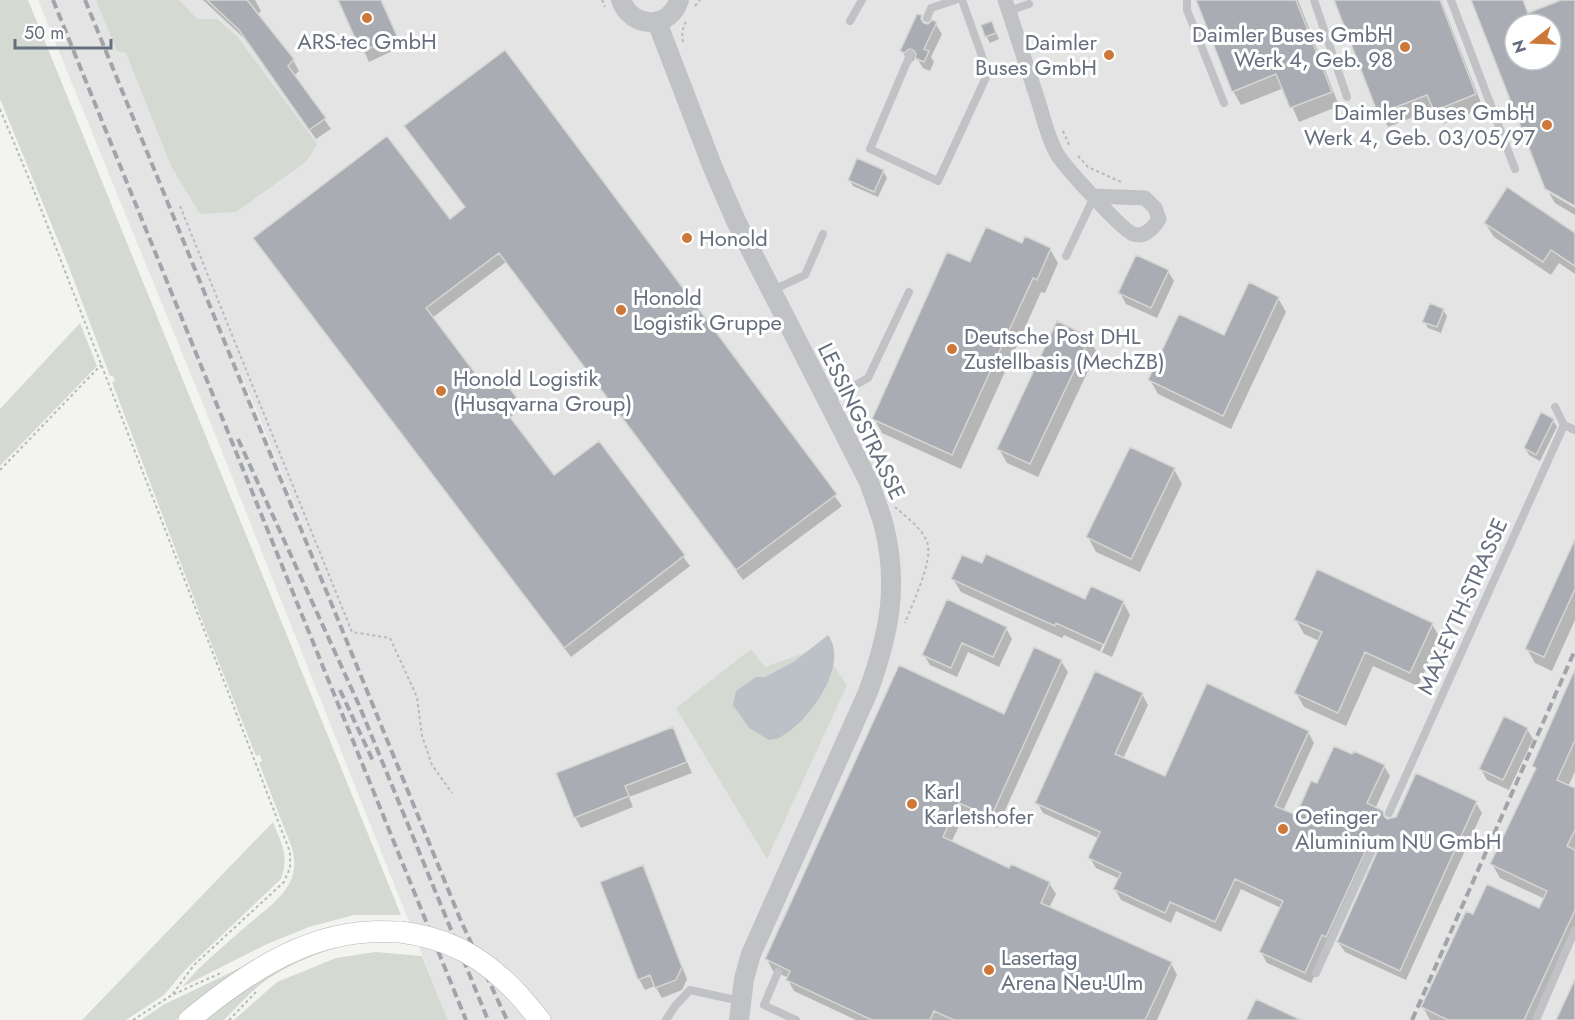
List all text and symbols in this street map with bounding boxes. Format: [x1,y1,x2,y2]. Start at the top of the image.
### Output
marker: ARS-tec GmbH [360,11,374,25]
scale bar [15,12,111,50]
north arrow [1503,12,1563,72]
place label: Daimler Buses GmbH Werk 4, Geb. 98 [1192,18,1393,75]
text: 50 m [24,20,64,46]
place label: ARS-tec GmbH [297,25,437,57]
place label: Daimler Buses GmbH [975,26,1097,83]
text: N [1506,37,1532,56]
marker: Daimler Buses GmbH Werk 4, Geb. 98 [1398,40,1412,54]
marker: Daimler Buses GmbH [1102,48,1116,62]
place label: Daimler Buses GmbH Werk 4, Geb. 03/05/97 [1304,96,1535,153]
marker: Daimler Buses GmbH Werk 4, Geb. 03/05/97 [1540,118,1554,132]
place label: Honold [699,222,768,254]
marker: Honold [680,231,694,245]
place label: Honold Logistik Gruppe [633,281,782,338]
marker: Honold Logistik Gruppe [614,303,628,317]
place label: Deutsche Post DHL Zustellbasis (MechZB) [964,320,1165,377]
street label: LESSINGSTRASSE [810,337,914,505]
marker: Deutsche Post DHL Zustellbasis (MechZB) [945,342,959,356]
place label: Honold Logistik (Husqvarna Group) [453,362,632,419]
marker: Honold Logistik (Husqvarna Group) [434,384,448,398]
street label: MAX-EYTH-STRASSE [1409,513,1515,699]
place label: Karl Karletshofer [924,775,1034,832]
marker: Karl Karletshofer [905,797,919,811]
place label: Oetinger Aluminium NU GmbH [1295,800,1502,857]
marker: Oetinger Aluminium NU GmbH [1276,822,1290,836]
place label: Lasertag Arena Neu-Ulm [1001,941,1143,998]
marker: Lasertag Arena Neu-Ulm [982,963,996,977]

